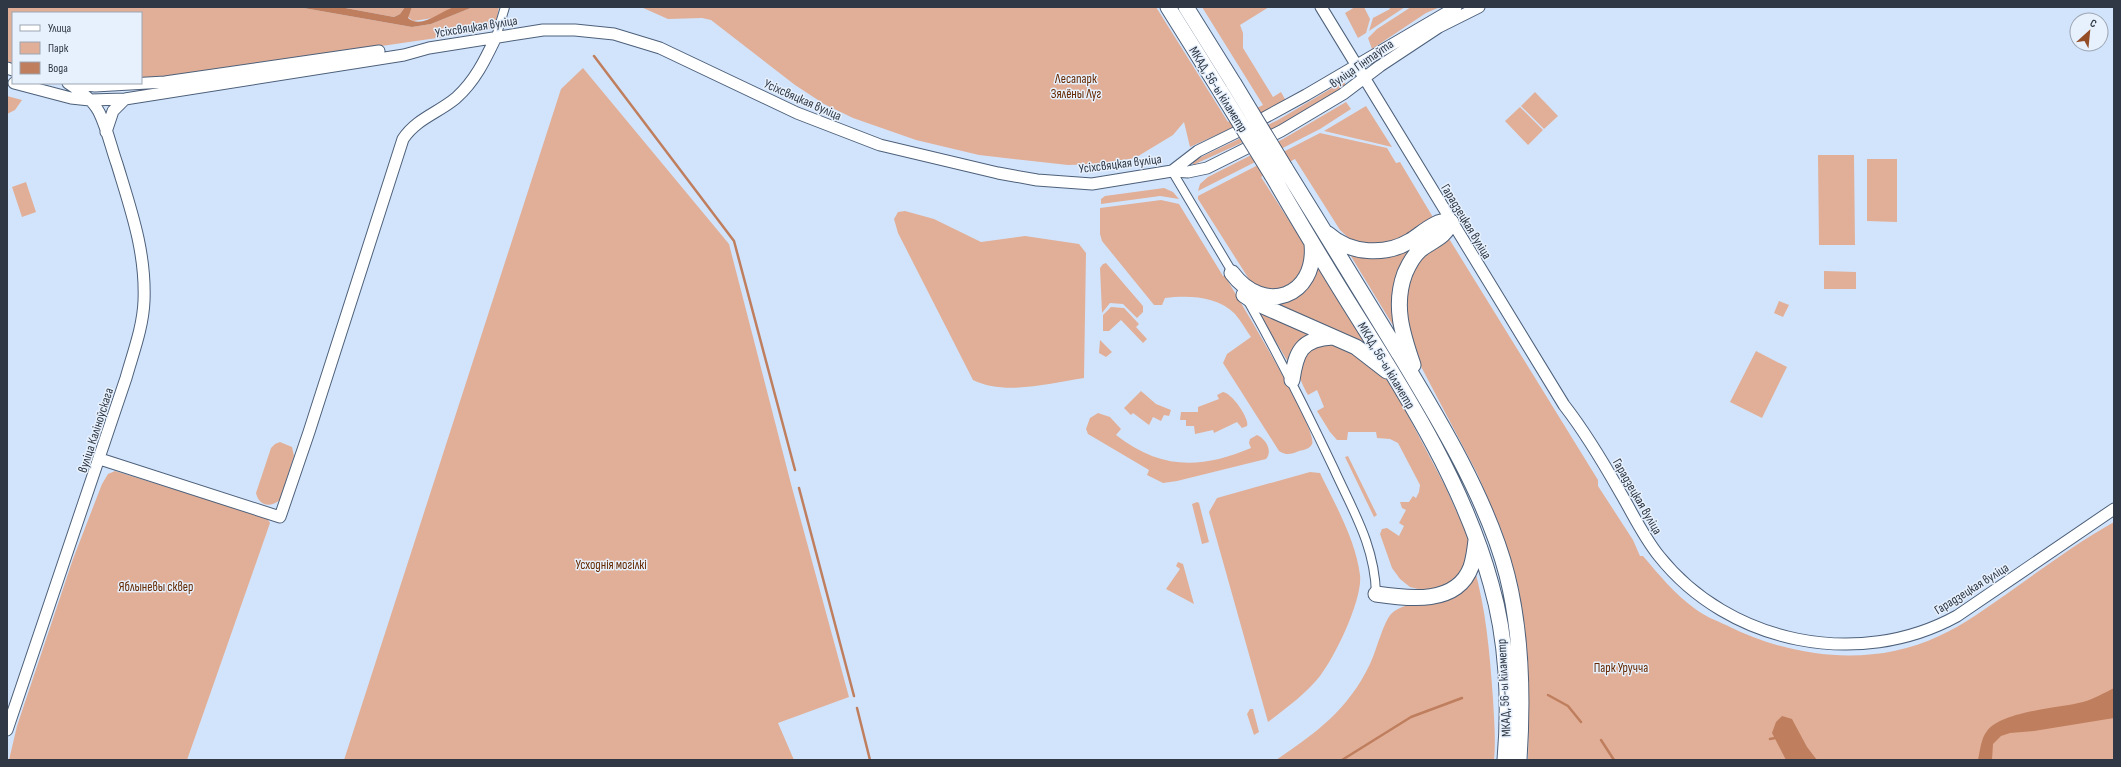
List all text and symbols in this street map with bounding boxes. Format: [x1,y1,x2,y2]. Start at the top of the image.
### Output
legend [12,12,142,84]
north arrow [2069,12,2109,52]
street label: Усіхсвяцкая вуліца [434,13,518,41]
text: С [2088,16,2099,31]
text: Улица [48,21,72,36]
street label: вуліца Гінтаўта [1327,36,1397,92]
text: Парк [48,41,69,56]
street label: МКАД, 56-ы кіламетр [1185,44,1251,136]
text: Вода [48,61,68,76]
park label: Лесапарк Зялёны Луг [1051,71,1101,102]
street label: Усіхсвяцкая вуліца [761,76,844,124]
street label: Усіхсвяцкая вуліца [1078,151,1162,177]
street label: Гарадзецкая вуліца [1437,181,1495,262]
street label: МКАД, 56-ы кіламетр [1354,319,1418,412]
street label: вуліца Каліноўскага [75,386,117,475]
street label: Гарадзецкая вуліца [1609,456,1665,537]
park label: Усходнія могілкі [575,557,647,573]
street label: Гарадзецкая вуліца [1931,560,2012,618]
park label: Яблыневы сквер [119,579,193,595]
street label: МКАД, 56-ы кіламетр [1493,638,1515,738]
park label: Парк Уручча [1594,660,1648,676]

